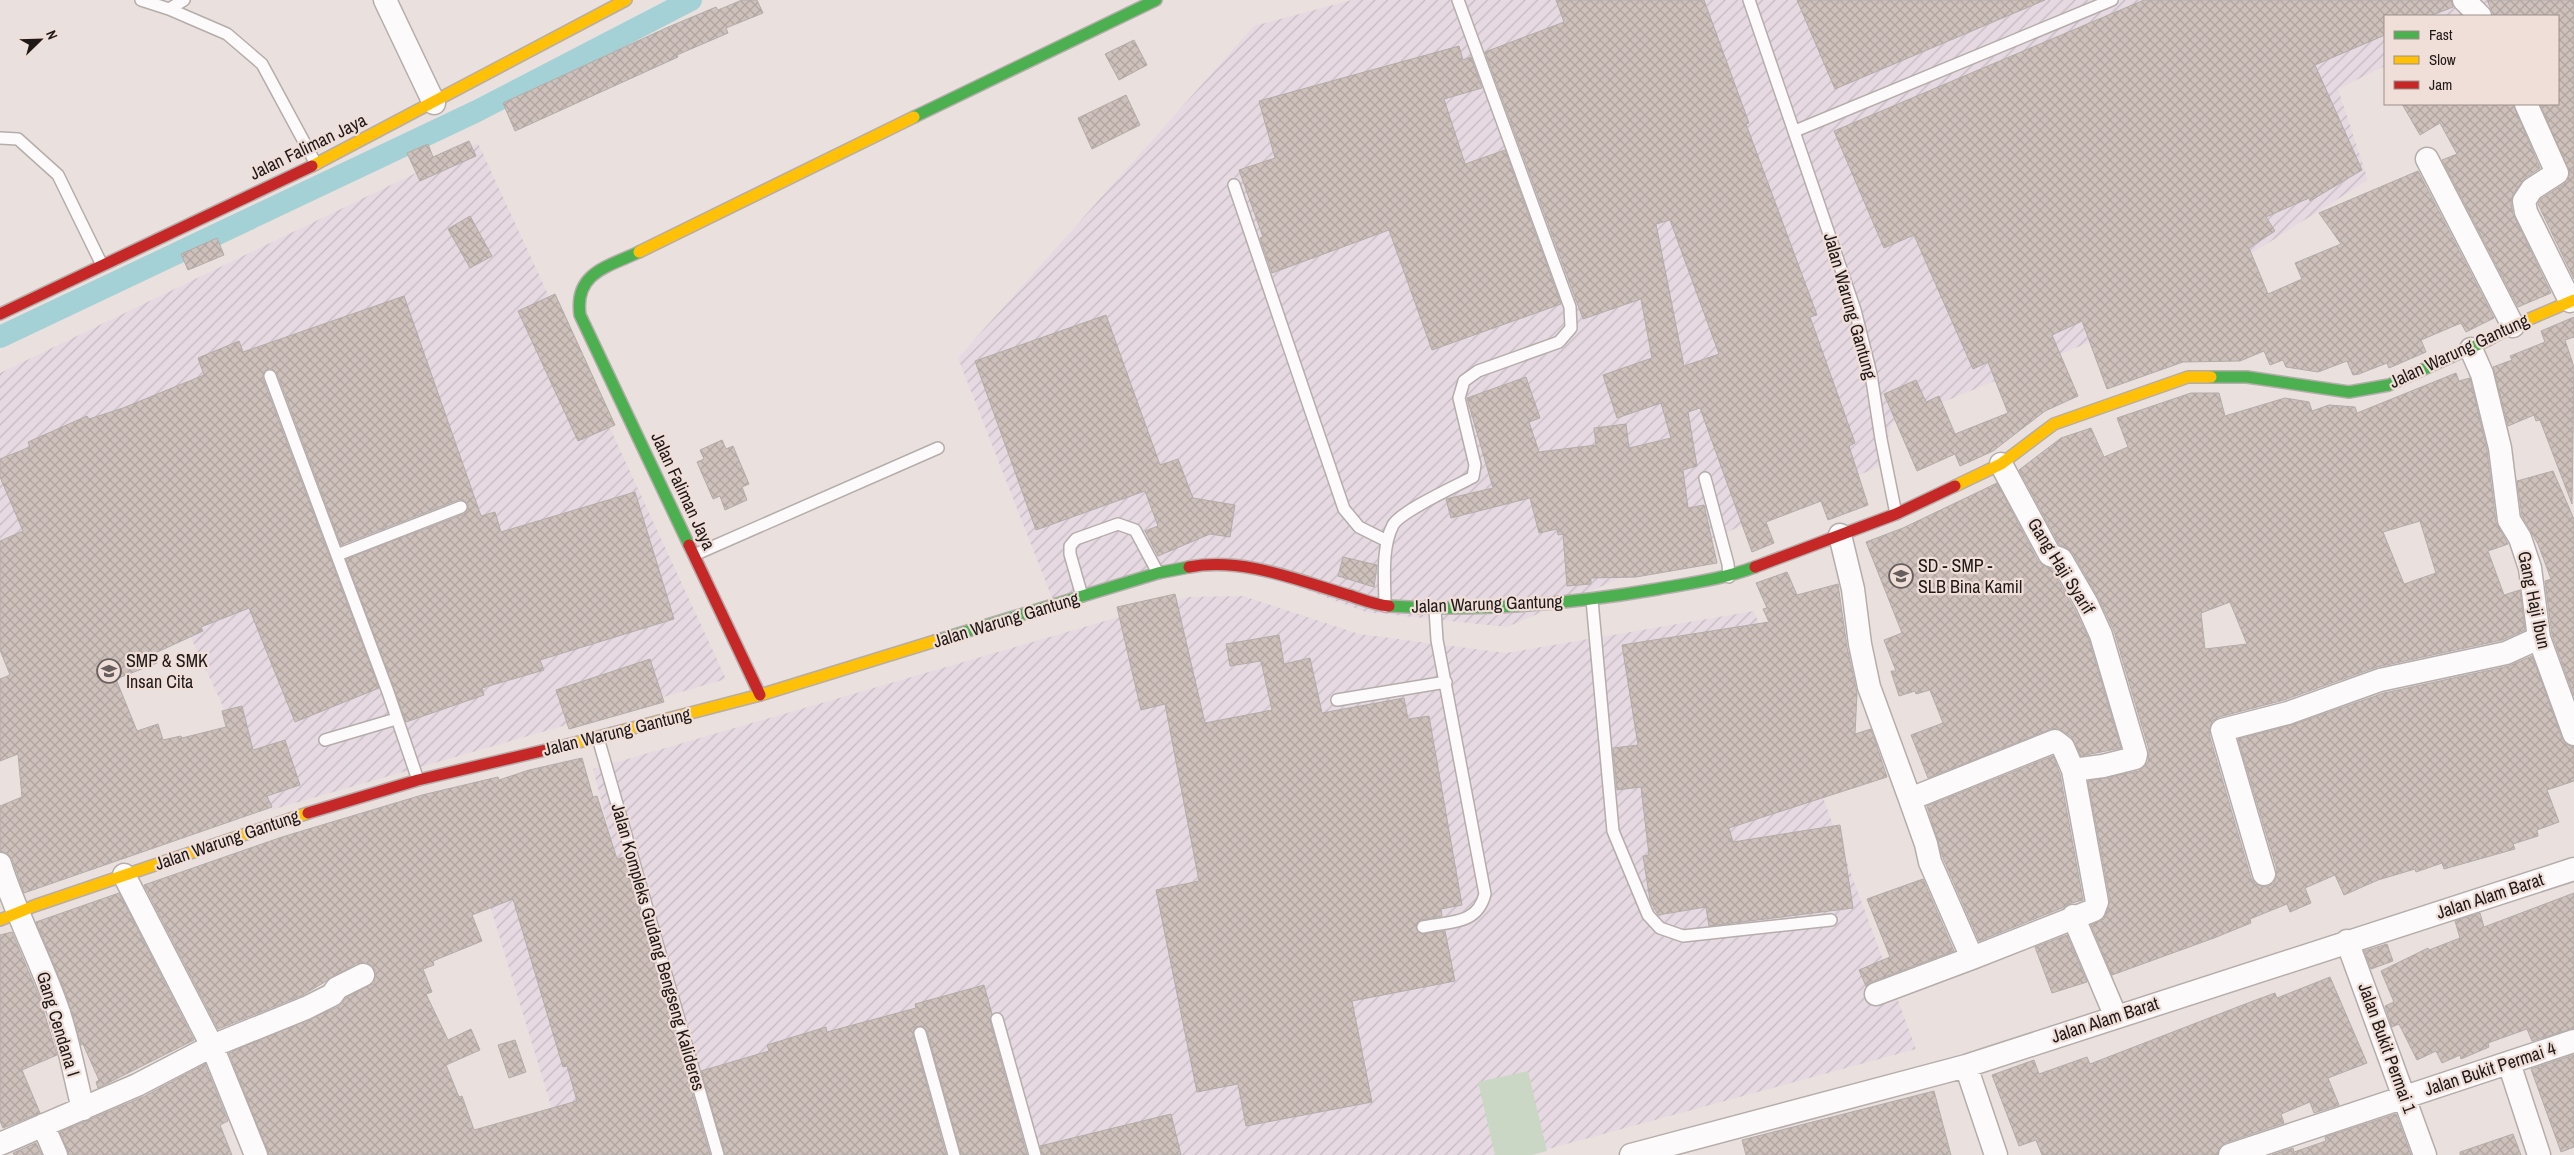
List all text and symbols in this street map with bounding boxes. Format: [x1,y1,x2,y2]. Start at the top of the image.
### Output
north arrow [15,15,65,65]
legend [2384,15,2559,105]
text: Fast [2429,24,2453,45]
text: N [42,28,62,42]
text: Slow [2429,49,2456,70]
text: Jam [2429,74,2452,95]
street label: Jalan Faliman Jaya [245,107,370,186]
street label: Jalan Warung Gantung [1818,230,1884,383]
street label: Jalan Warung Gantung [2385,307,2533,394]
street label: Jalan Faliman Jaya [645,428,722,554]
street label: Gang Haji Syarif [2022,513,2101,619]
street label: Gang Haji Ibun [2512,549,2557,651]
place label: SD - SMP - SLB Bina Kamil [1918,553,2022,599]
school or university icon: SD - SMP - SLB Bina Kamil [1888,563,1914,589]
street label: Jalan Warung Gantung [930,585,1083,654]
street label: Jalan Warung Gantung [1411,588,1564,619]
place label: SMP & SMK Insan Cita [126,648,208,694]
school or university icon: SMP & SMK Insan Cita [96,658,122,684]
street label: Jalan Warung Gantung [540,701,694,762]
street label: Jalan Kompleks Gudang Bengseng Kalideres [605,800,712,1093]
street label: Jalan Warung Gantung [151,803,303,876]
street label: Jalan Alam Barat [2433,866,2547,925]
street label: Gang Cendana I [31,968,86,1079]
street label: Jalan Bukit Permai 1 [2352,979,2423,1117]
street label: Jalan Alam Barat [2048,990,2162,1049]
street label: Jalan Bukit Permai 4 [2421,1035,2559,1102]

